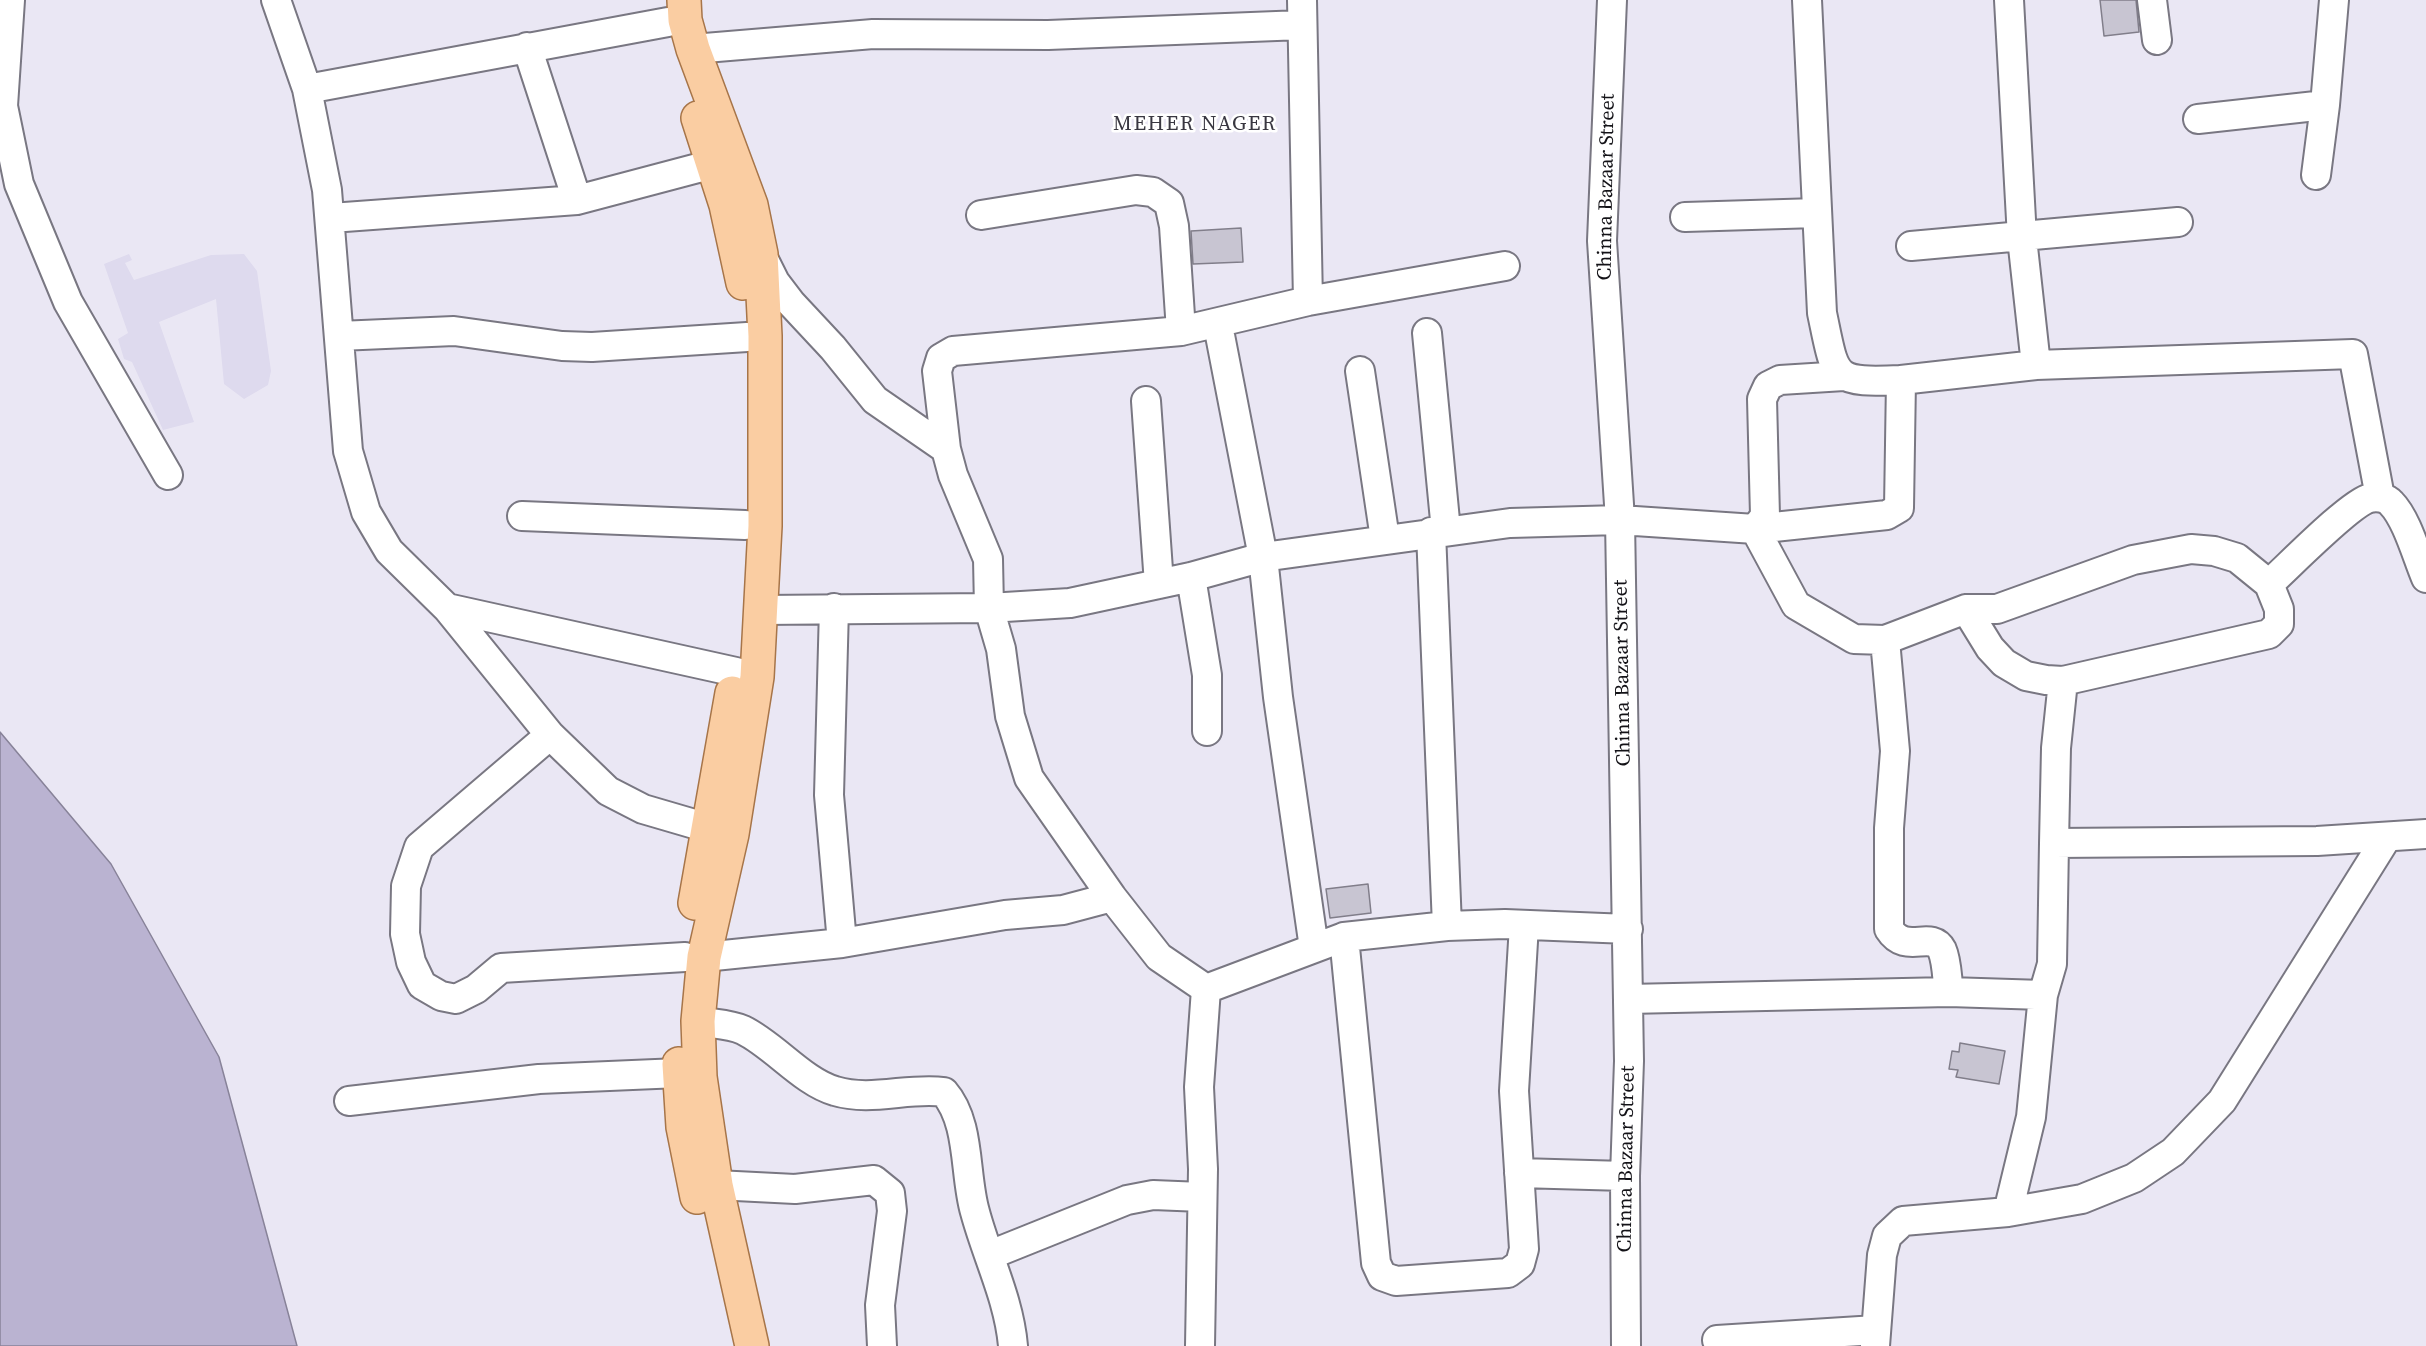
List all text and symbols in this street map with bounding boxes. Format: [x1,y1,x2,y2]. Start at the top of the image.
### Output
street label: Chinna Bazaar Street [1593,93,1621,281]
district label: MEHER NAGER [1113,112,1277,138]
street label: Chinna Bazaar Street [1609,579,1637,767]
street label: Chinna Bazaar Street [1613,1065,1641,1253]

